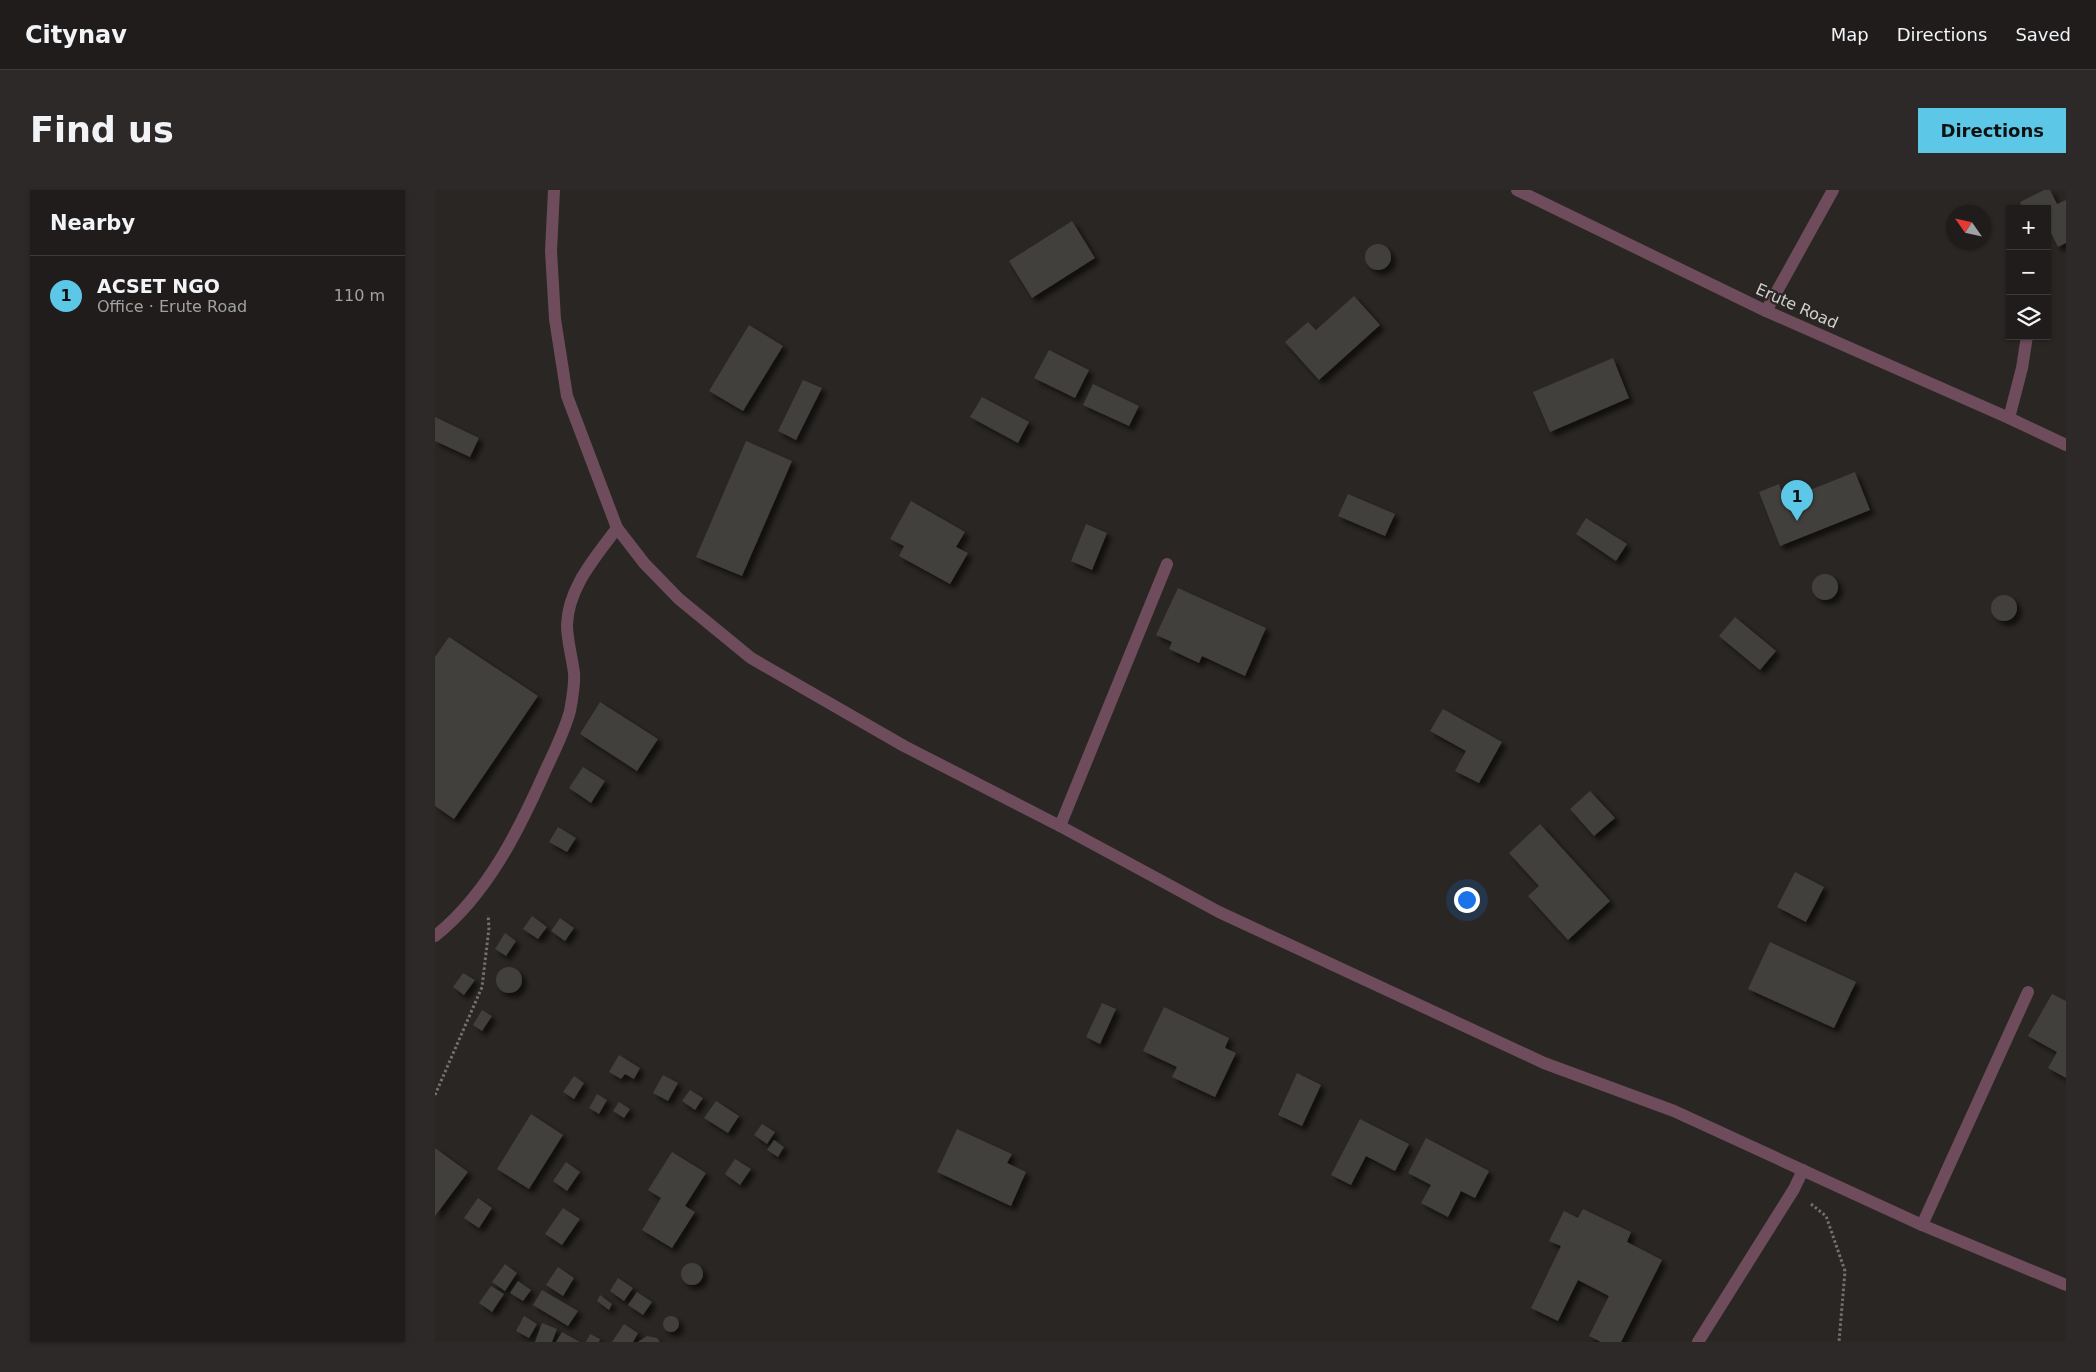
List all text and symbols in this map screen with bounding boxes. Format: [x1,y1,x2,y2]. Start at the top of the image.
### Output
text: Citynav [25,21,127,49]
text: Map [1831,24,1869,45]
text: Directions [1897,24,1987,45]
text: Saved [2015,24,2071,45]
button: Directions [1918,108,2066,153]
text: Find us [30,110,174,150]
north arrow [1946,205,1991,250]
map controls [2006,205,2051,340]
button: + [2006,205,2051,250]
text: Nearby [50,211,135,235]
button: − [2006,250,2051,295]
text: ACSET NGO [97,275,220,297]
street label: Erute Road [1753,279,1841,333]
text: 1 [60,286,72,305]
text: 110 m [334,286,385,305]
button: layers [2006,295,2051,340]
text: Office · Erute Road [97,297,247,316]
pin: 1 [1781,480,1813,521]
your location [1454,887,1480,913]

